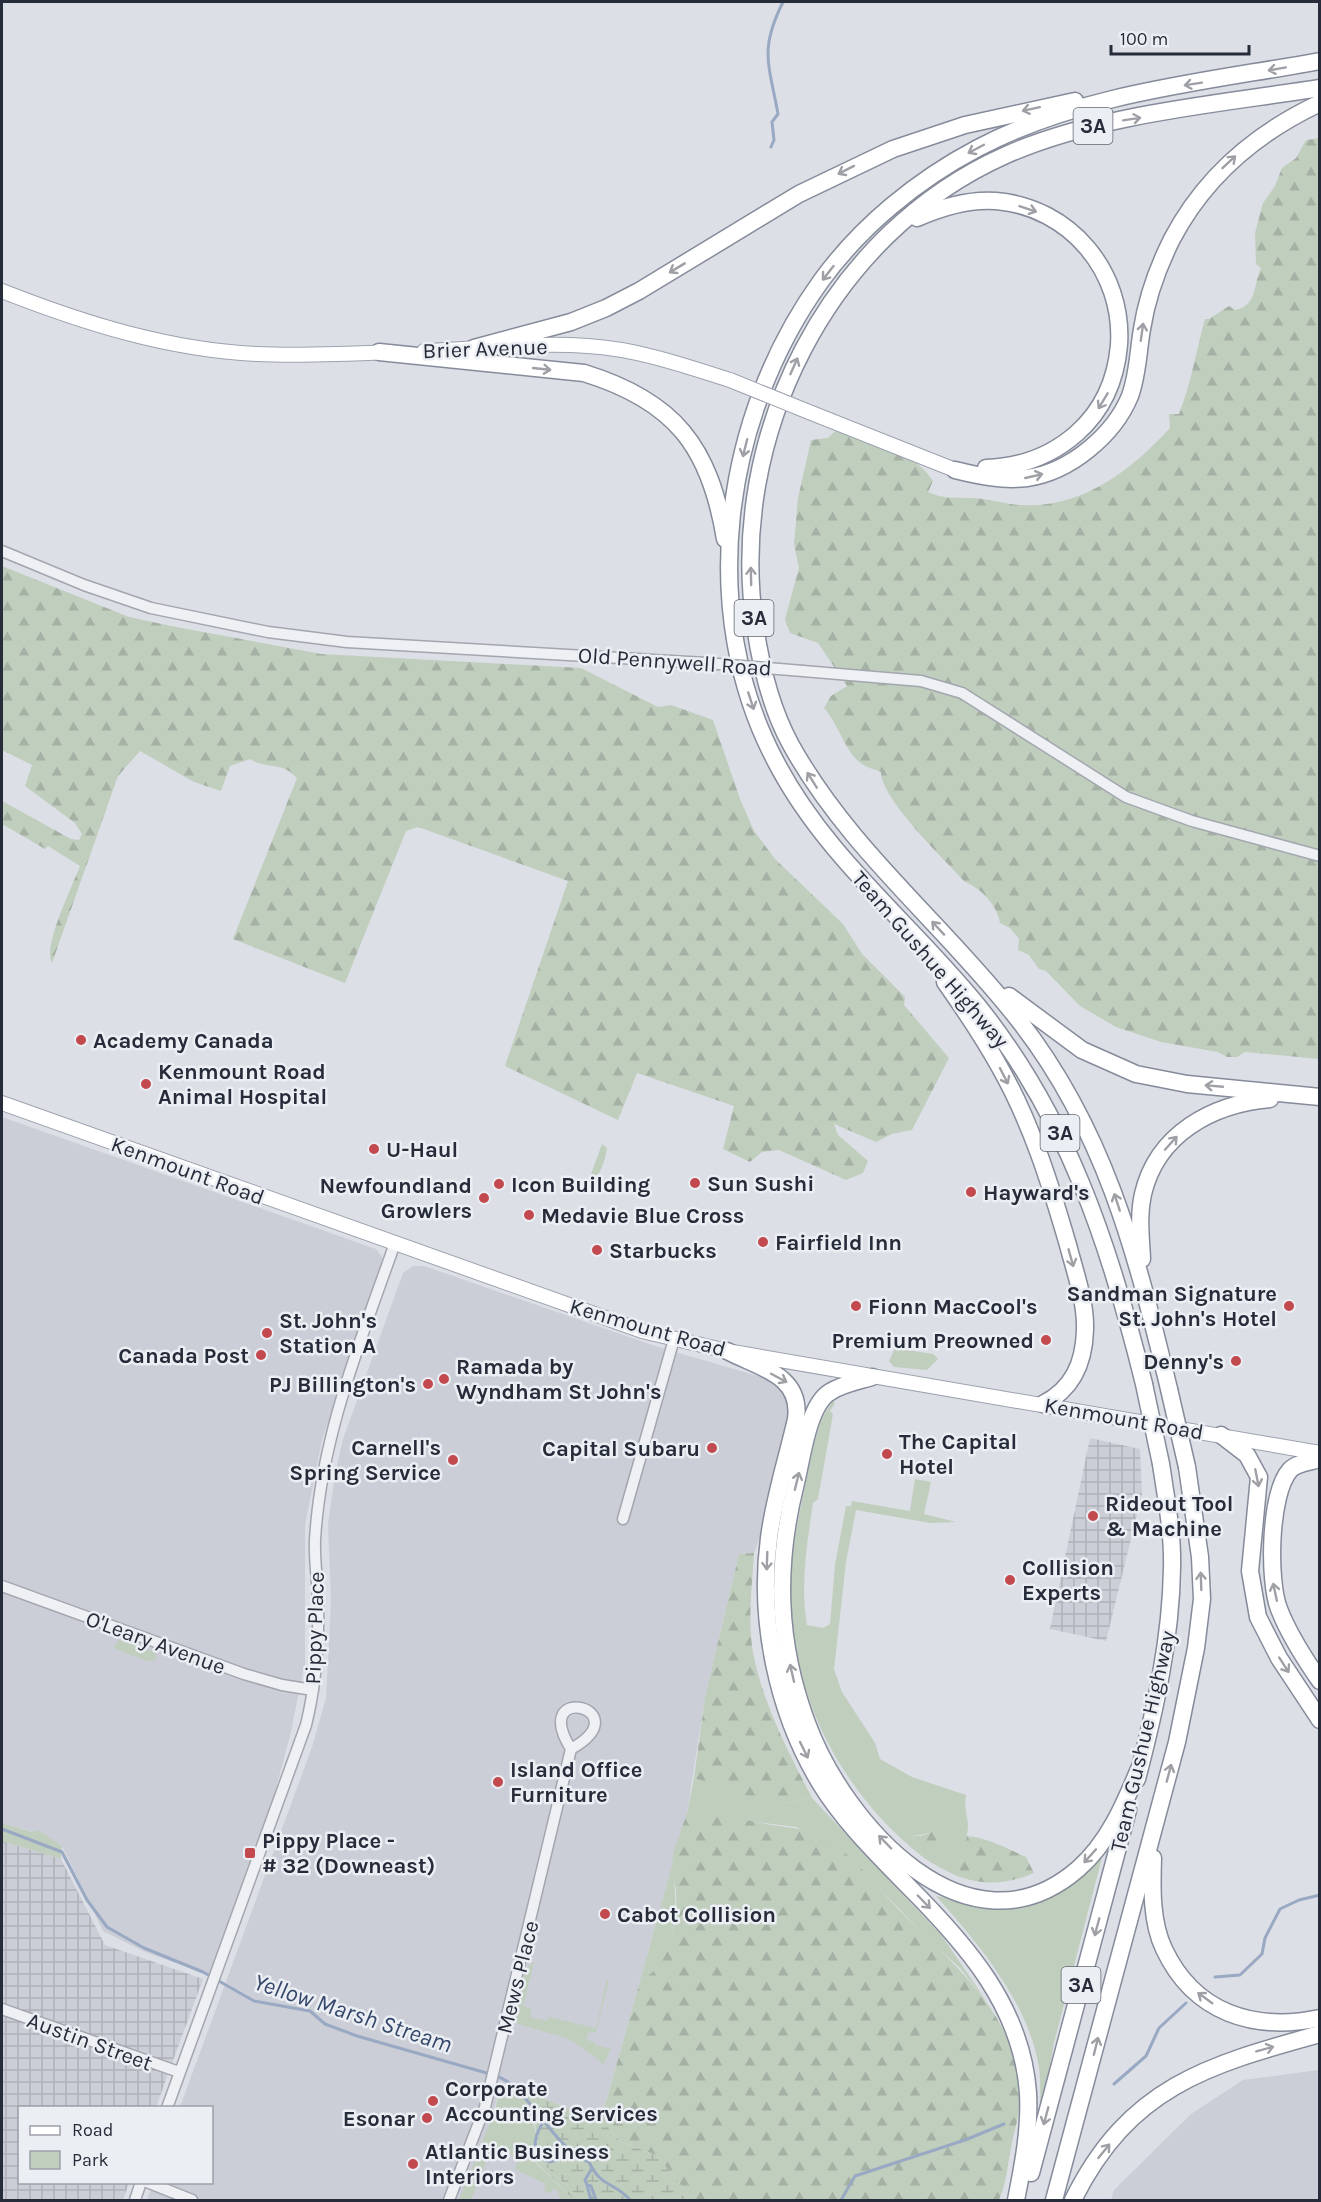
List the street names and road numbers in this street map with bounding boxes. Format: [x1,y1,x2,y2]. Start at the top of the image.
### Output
road number: 3A [1074,108,1112,144]
street label: Brier Avenue [422,334,548,364]
road number: 3A [734,600,774,636]
street label: Old Pennywell Road [577,642,773,682]
street label: Team Gushue Highway [846,866,1014,1053]
road number: 3A [1040,1115,1080,1151]
street label: Kenmount Road [107,1131,268,1211]
street label: Kenmount Road [567,1293,729,1363]
street label: Kenmount Road [1042,1392,1205,1446]
street label: Pippy Place [300,1571,330,1685]
street label: O'Leary Avenue [82,1606,229,1680]
street label: Team Gushue Highway [1105,1628,1181,1854]
street label: Mews Place [491,1918,545,2037]
road number: 3A [1062,1967,1100,2003]
street label: Austin Street [24,2007,156,2077]

